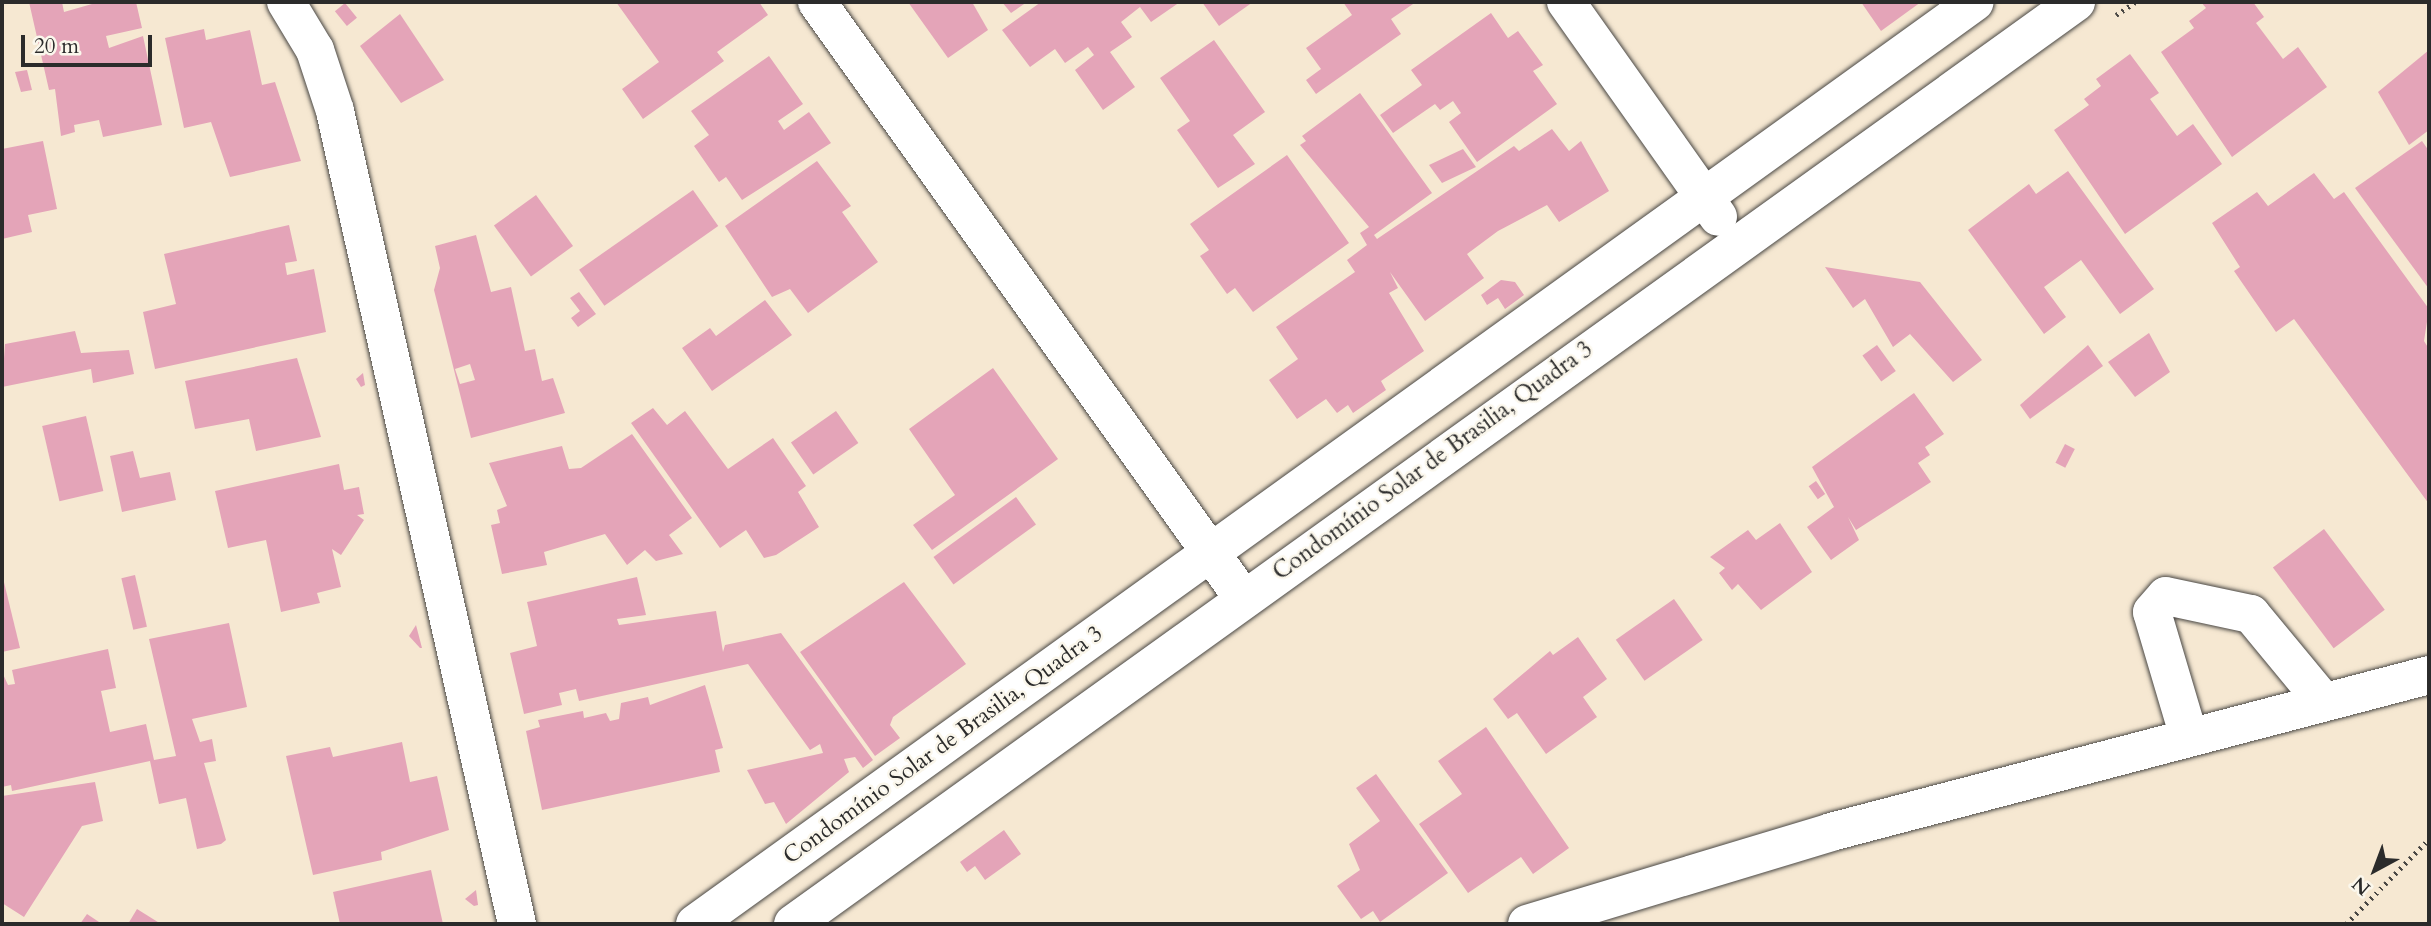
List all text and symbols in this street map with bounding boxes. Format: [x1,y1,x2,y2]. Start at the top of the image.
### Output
scale bar [24,21,156,65]
text: 20 m [34,32,79,61]
street label: Condomínio Solar de Brasilia, Quadra 3 [1268,336,1598,586]
street label: Condomínio Solar de Brasilia, Quadra 3 [778,620,1108,870]
north arrow [2340,835,2410,905]
text: N [2346,871,2376,901]

